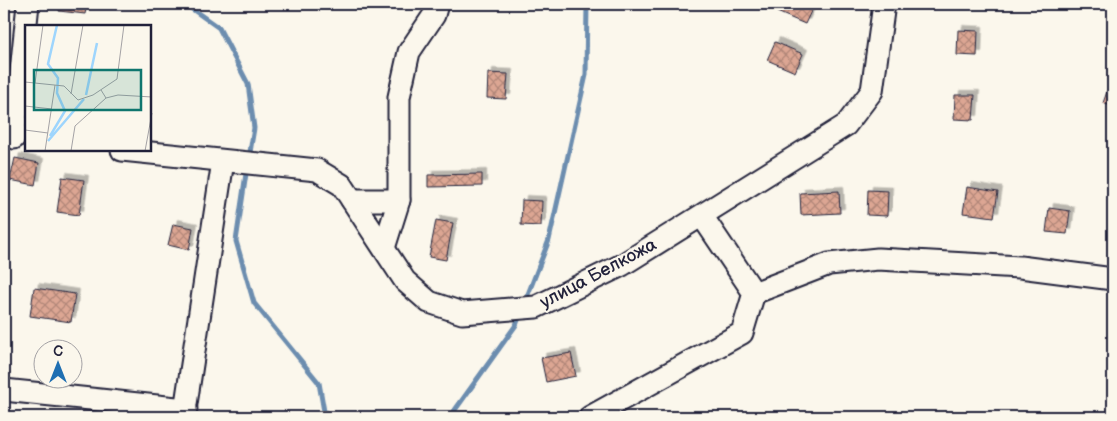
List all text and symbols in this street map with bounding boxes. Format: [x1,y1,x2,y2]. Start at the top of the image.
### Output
inset map [25,25,151,151]
street label: улица Белкожа [537,234,660,313]
north arrow [32,338,82,388]
text: С [53,343,63,360]

